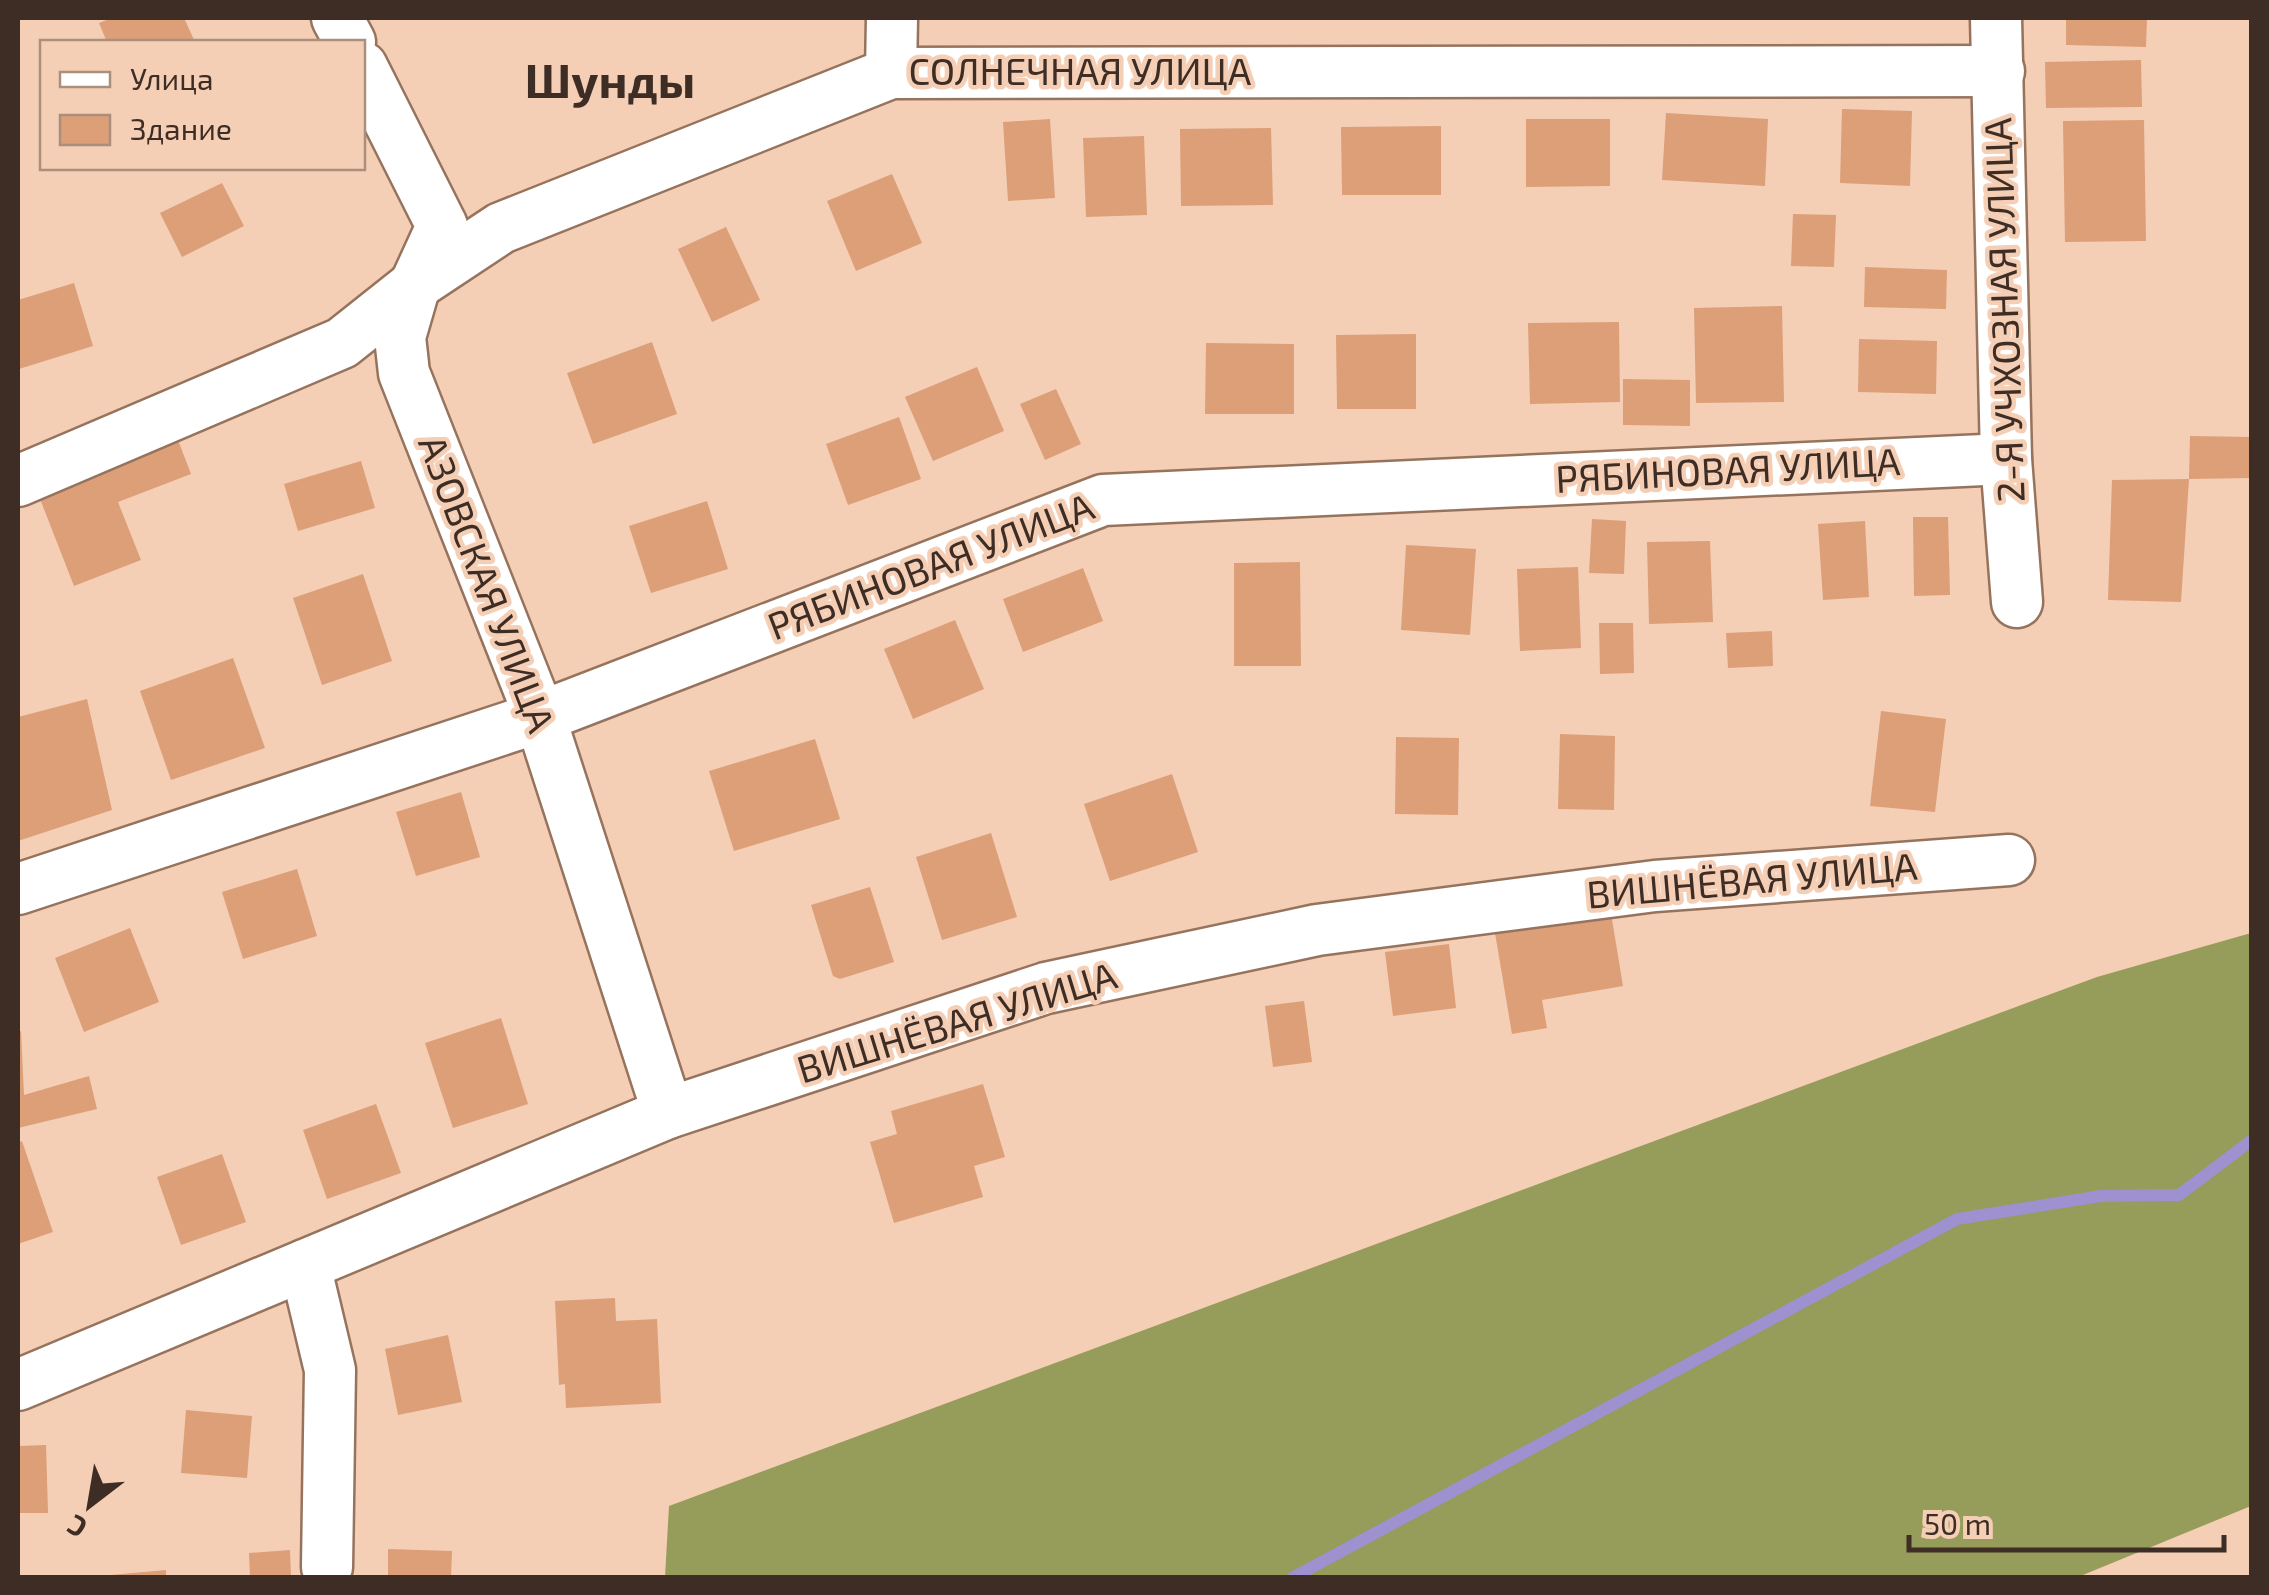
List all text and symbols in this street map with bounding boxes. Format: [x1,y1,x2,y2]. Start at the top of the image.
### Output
legend [40,40,365,170]
street label: СОЛНЕЧНАЯ УЛИЦА [909,47,1252,93]
district label: Шунды [525,50,695,108]
text: Улица [130,60,214,96]
text: Здание [130,110,232,146]
street label: 2-Я УЧХОЗНАЯ УЛИЦА [1973,116,2033,503]
street label: АЗОВСКАЯ УЛИЦА [410,428,566,738]
street label: РЯБИНОВАЯ УЛИЦА [1554,437,1902,501]
street label: РЯБИНОВАЯ УЛИЦА [761,482,1100,648]
street label: ВИШНЁВАЯ УЛИЦА [1585,842,1919,916]
street label: ВИШНЁВАЯ УЛИЦА [791,951,1122,1092]
north arrow [40,1455,140,1555]
scale bar [1909,1490,2224,1552]
text: 50 m [1924,1505,1991,1541]
text: С [61,1508,92,1546]

